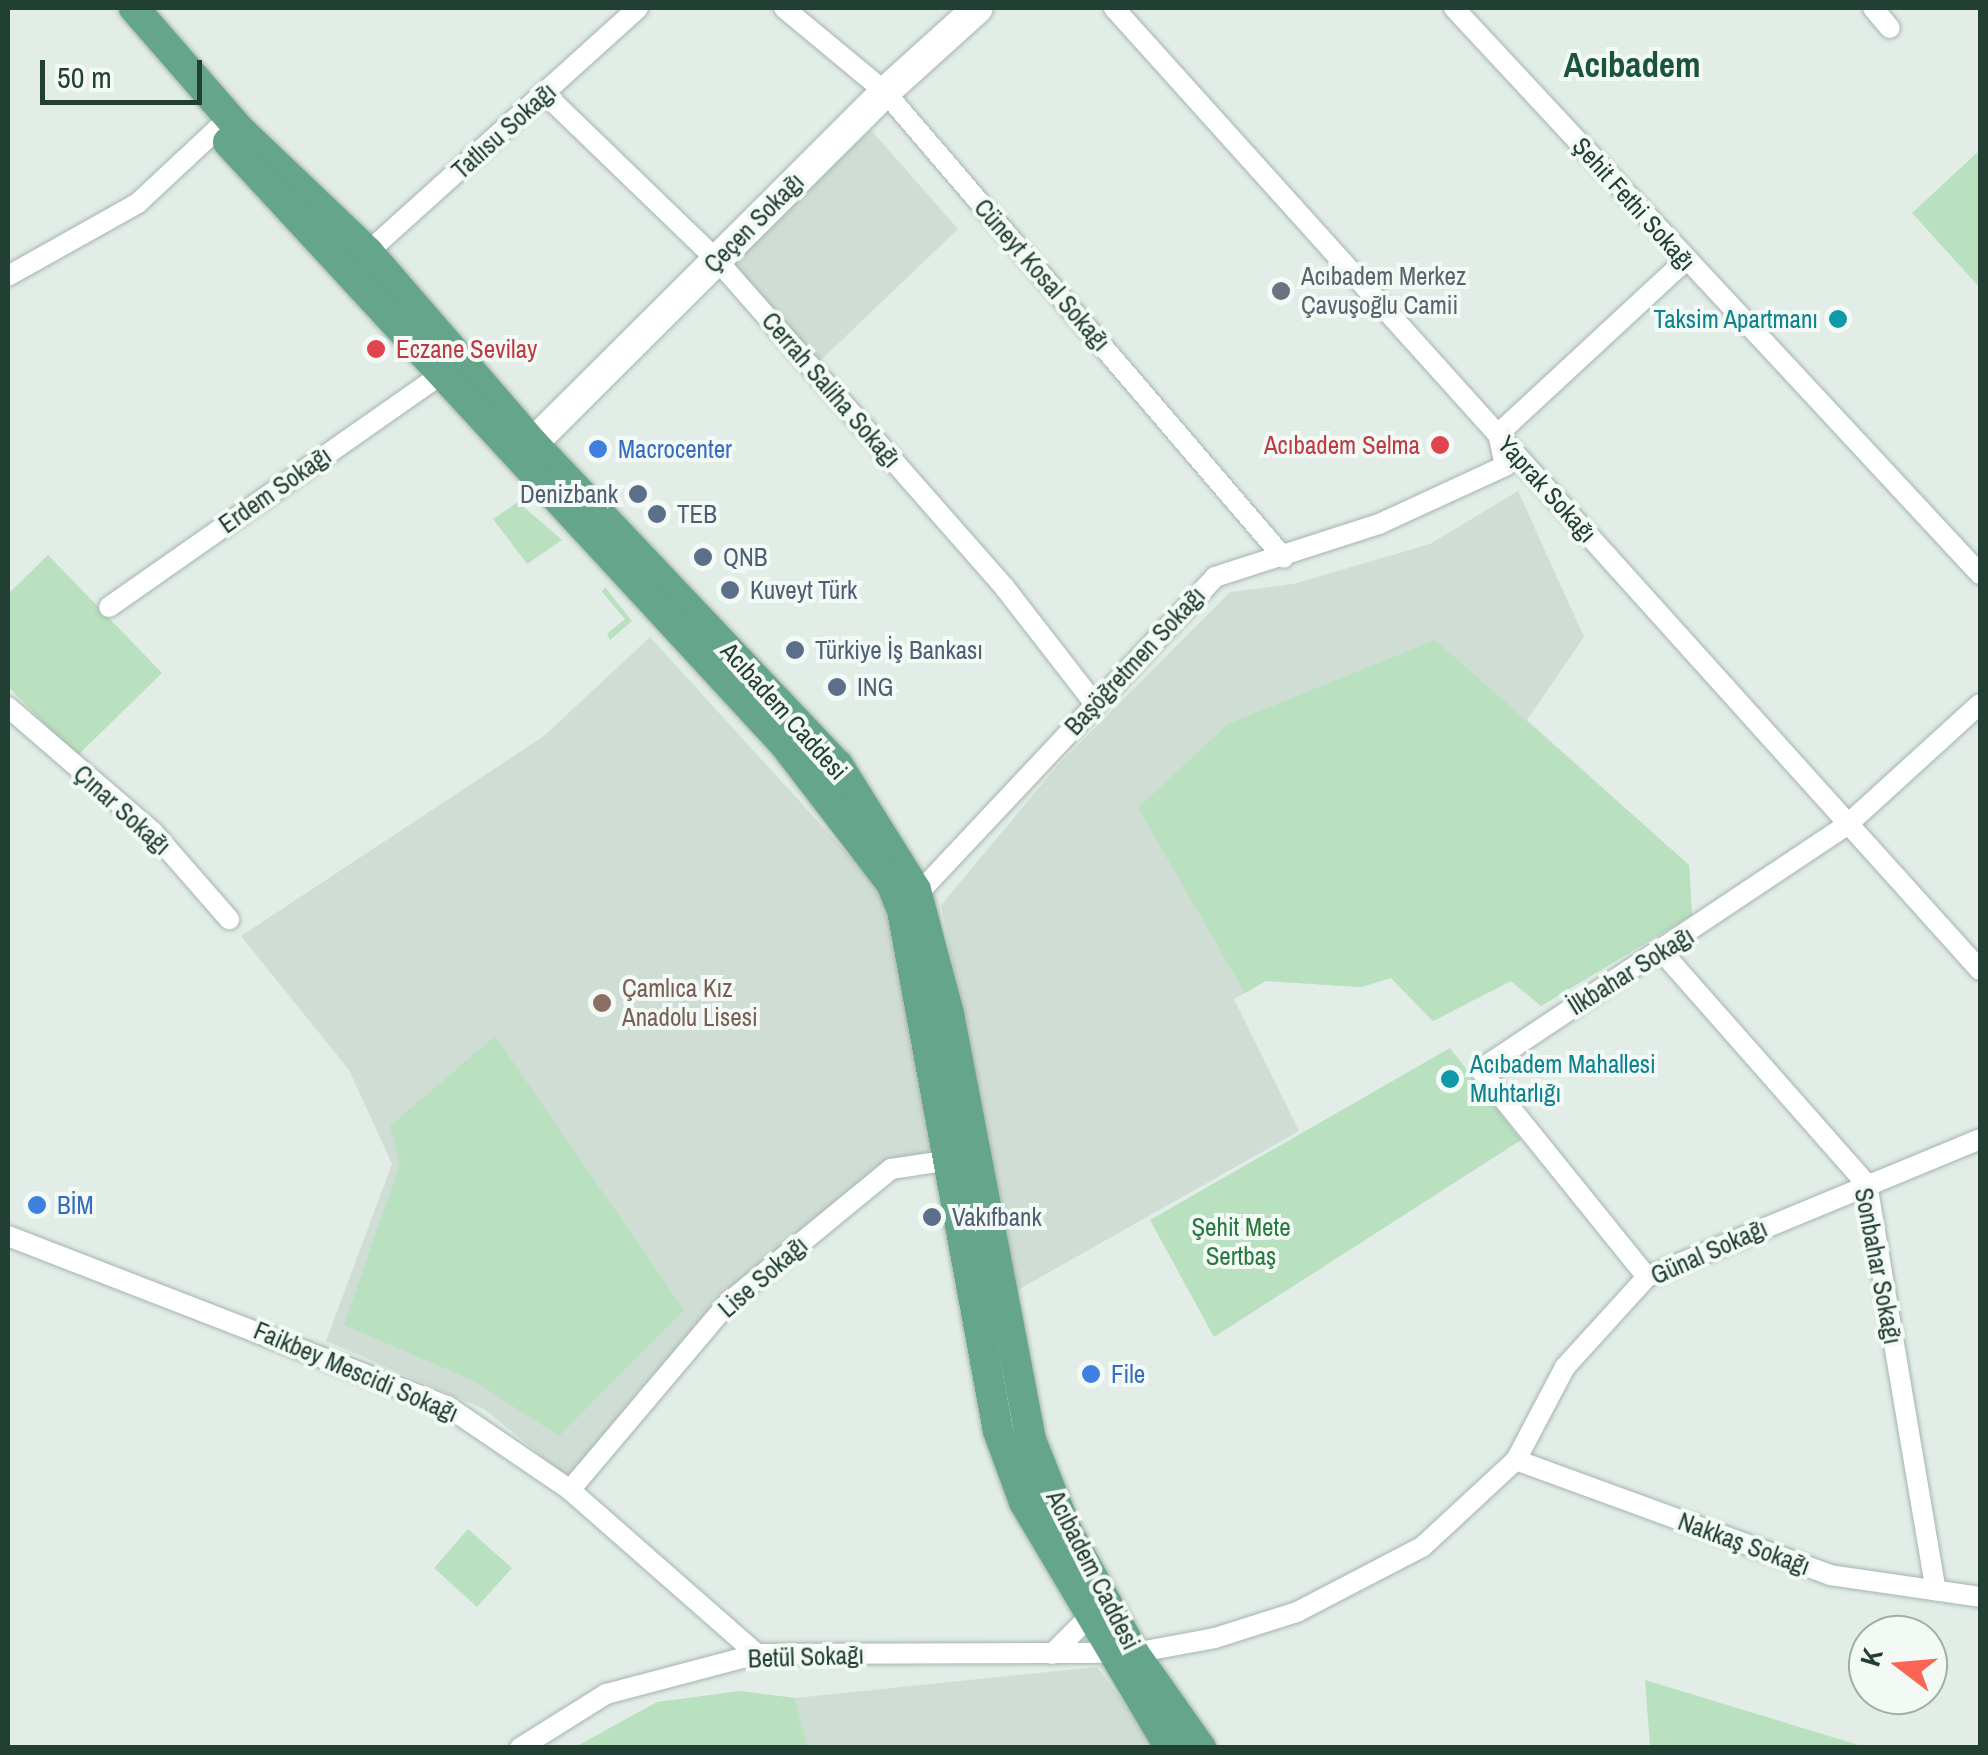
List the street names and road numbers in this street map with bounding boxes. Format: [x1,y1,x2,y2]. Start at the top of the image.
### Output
street label: Tatlısu Sokağı [446,77,562,185]
street label: Şehit Fethi Sokağı [1566,131,1702,277]
street label: Çeçen Sokağı [698,167,810,279]
street label: Cüneyt Kosal Sokağı [968,193,1116,357]
street label: Cerrah Saliha Sokağı [755,306,907,474]
street label: Yaprak Sokağı [1491,430,1603,548]
street label: Erdem Sokağı [213,440,337,540]
street label: Başöğretmen Sokağı [1059,581,1211,741]
street label: Acıbadem Caddesi [715,636,853,786]
street label: Çınar Sokağı [68,759,176,861]
street label: İlkbahar Sokağı [1563,921,1699,1021]
street label: Sonbahar Sokağı [1848,1185,1908,1347]
street label: Günal Sokağı [1646,1213,1772,1291]
street label: Lise Sokağı [712,1230,814,1324]
street label: Faikbey Mescidi Sokağı [249,1315,463,1429]
street label: Acıbadem Caddesi [1040,1486,1146,1654]
street label: Nakkaş Sokağı [1674,1506,1814,1582]
street label: Betül Sokağı [747,1640,865,1674]

